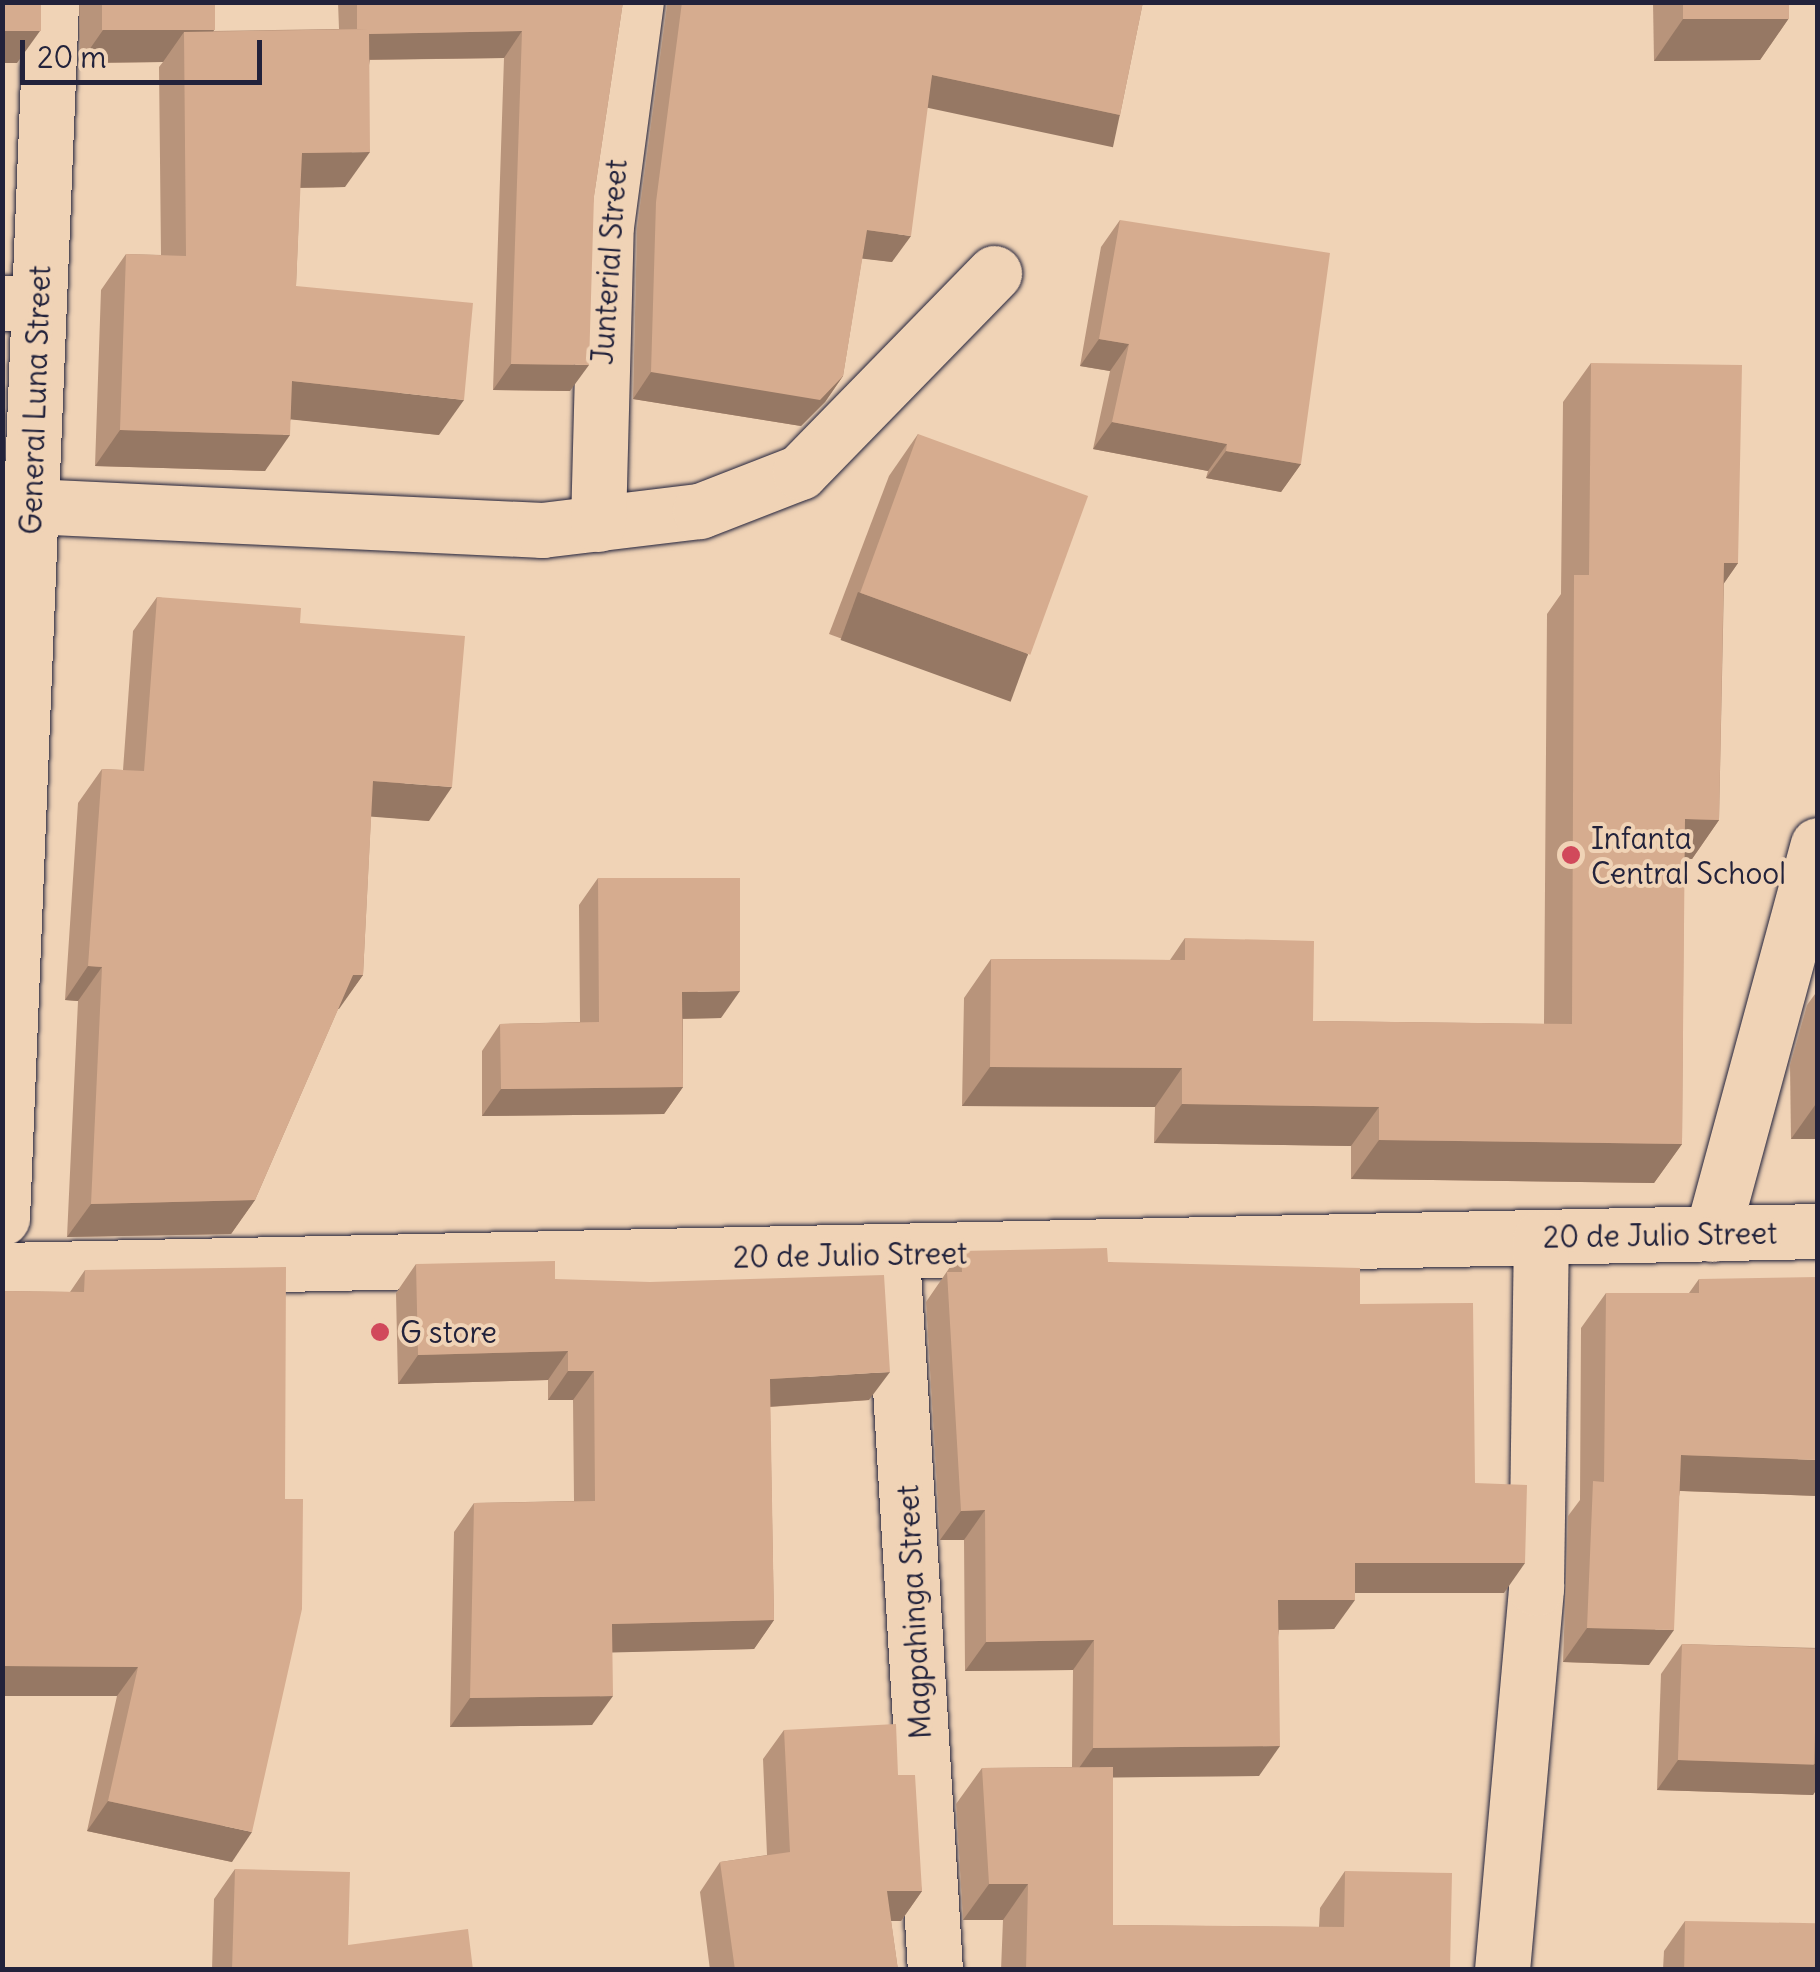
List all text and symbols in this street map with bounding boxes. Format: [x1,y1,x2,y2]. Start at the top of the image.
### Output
scale bar [25,20,268,82]
text: 20 m [37,38,107,76]
street label: Junterial Street [584,158,634,366]
street label: General Luna Street [12,265,58,535]
place label: Infanta Central School [1591,820,1786,890]
marker: Infanta Central School [1560,844,1582,866]
street label: 20 de Julio Street [1543,1215,1777,1255]
street label: 20 de Julio Street [733,1235,967,1275]
place label: G store [400,1314,497,1350]
marker: G store [369,1321,391,1343]
street label: Magpahinga Street [889,1484,939,1740]

